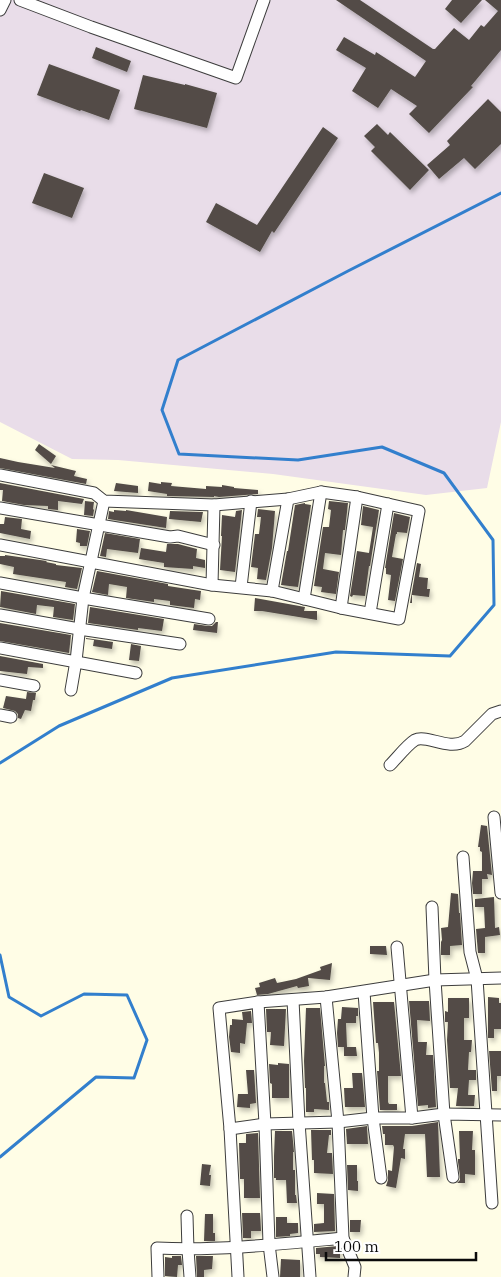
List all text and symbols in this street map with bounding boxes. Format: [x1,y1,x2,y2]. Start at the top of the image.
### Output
scale bar [326,1230,476,1262]
text: 100 m [334,1237,379,1256]

